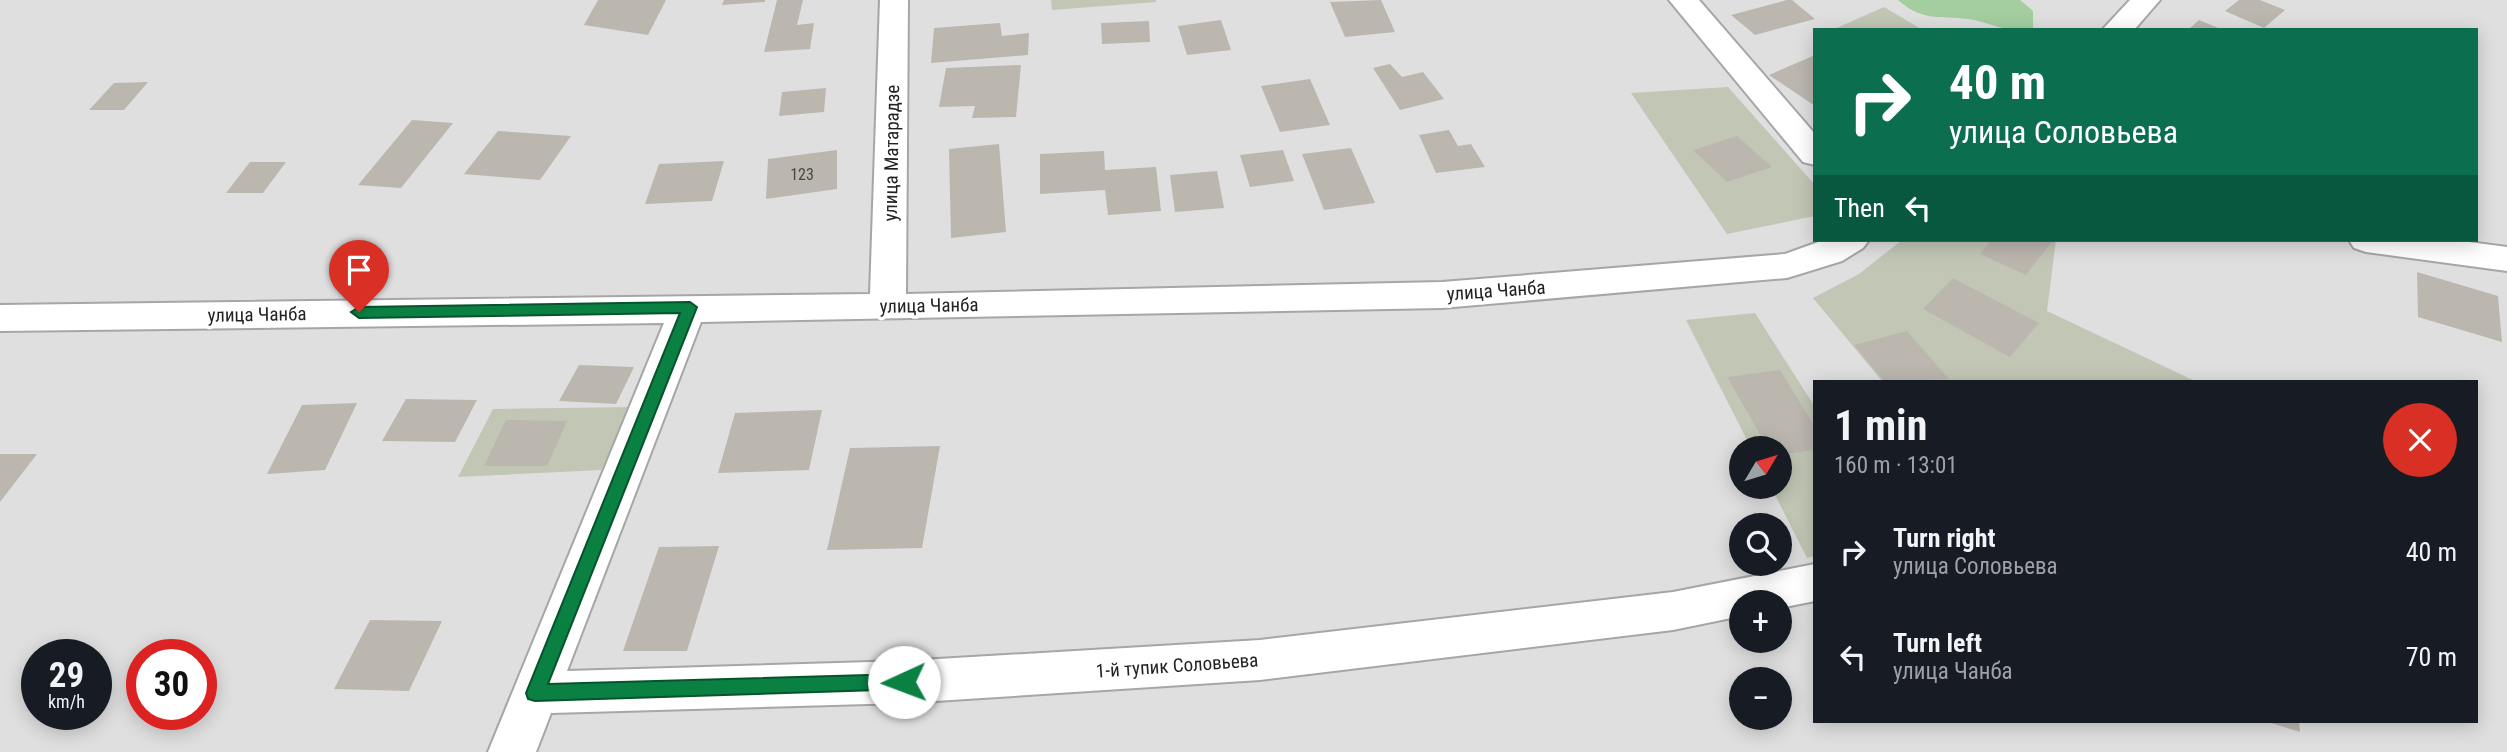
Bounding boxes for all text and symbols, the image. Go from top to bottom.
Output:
text: 40 m [1949,54,2046,111]
icon: right [1834,56,1925,147]
street label: улица Матарадзе [879,84,904,222]
text: улица Соловьева [1949,113,2178,151]
house number: 123 [790,165,814,184]
icon: left [1899,189,1937,227]
text: Then [1834,193,1885,223]
pin [329,240,389,312]
icon: arrive [340,251,378,289]
street label: улица Чанба [1446,276,1546,305]
street label: улица Чанба [879,293,979,318]
street label: улица Чанба [207,302,307,327]
text: 1 min [1834,401,1927,450]
button: close [2383,403,2457,477]
north arrow [1729,436,1792,499]
map controls [1729,436,1792,730]
text: 160 m · 13:01 [1834,452,1958,479]
button: search [1729,513,1792,576]
text: Turn right [1893,523,1995,553]
icon: right [1834,533,1872,571]
text: 40 m [2406,537,2457,567]
text: улица Соловьева [1893,553,2058,580]
button: + [1729,590,1792,653]
text: Turn left [1893,628,1982,658]
icon: left [1834,638,1872,676]
speed limit sign: 30 [126,639,217,730]
text: 70 m [2406,642,2457,672]
position arrow [867,645,941,719]
street label: 1-й тупик Соловьева [1095,648,1259,683]
text: 29 [49,655,84,696]
text: улица Чанба [1893,658,2013,685]
button: − [1729,667,1792,730]
text: km/h [48,691,85,712]

